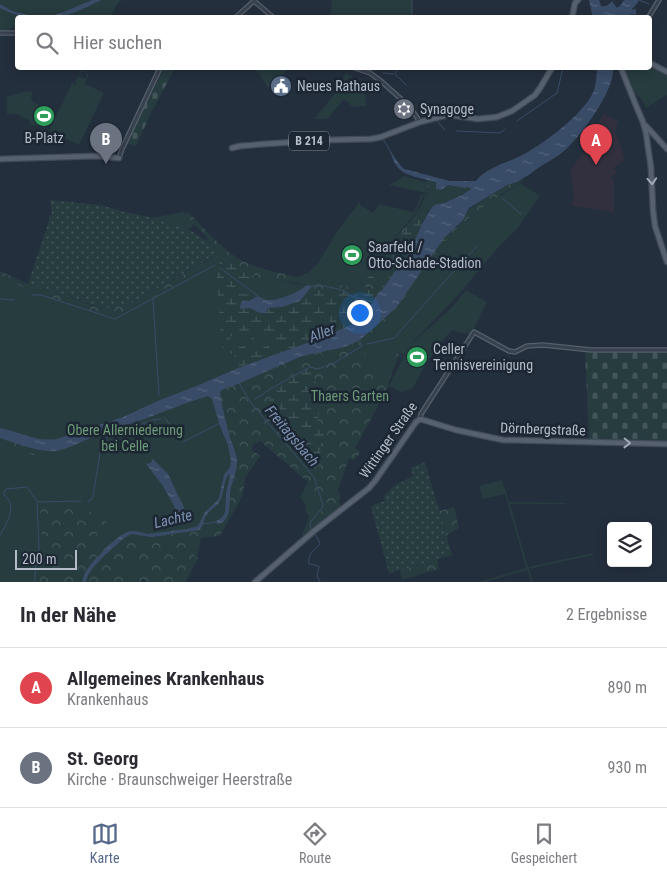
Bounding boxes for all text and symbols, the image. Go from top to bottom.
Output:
search box [15,15,652,70]
icon: search [33,29,61,57]
text: Hier suchen [73,31,162,54]
public building icon: Neues Rathaus [269,74,293,98]
place label: Neues Rathaus [297,78,380,94]
synagogue icon: Synagoge [392,97,416,121]
place label: Synagoge [420,101,474,117]
sports icon: B-Platz [32,104,56,128]
pin: B [90,123,122,164]
pin: A [580,124,612,165]
place label: B-Platz [24,130,64,146]
road number: B 214 [289,132,329,150]
one-way arrow [647,177,658,185]
place label: Saarfeld / Otto-Schade-Stadion [368,239,481,271]
sports icon: Saarfeld / Otto-Schade-Stadion [340,243,364,267]
your location [347,300,373,326]
water label: Aller [306,320,338,346]
place label: Celler Tennisvereinigung [433,341,533,373]
sports icon: Celler Tennisvereinigung [405,345,429,369]
park label: Thaers Garten [311,388,389,404]
street label: Wittinger Straße [356,399,420,481]
water label: Freitagsbach [261,402,323,470]
street label: Dörnbergstraße [500,420,587,439]
park label: Obere Allerniederung bei Celle [67,422,183,454]
one-way arrow [624,438,632,448]
water label: Lachte [152,506,194,532]
map controls [607,522,652,567]
button: layers [607,522,652,567]
scale bar [15,547,78,570]
text: 200 m [22,551,57,567]
text: In der Nähe [20,603,116,627]
text: 2 Ergebnisse [566,605,647,624]
text: Allgemeines Krankenhaus [67,667,264,690]
text: A [31,678,41,697]
text: 890 m [608,678,647,697]
text: Krankenhaus [67,690,148,709]
text: St. Georg [67,747,138,770]
text: B [32,758,40,777]
text: 930 m [608,758,647,777]
text: Kirche · Braunschweiger Heerstraße [67,770,292,789]
tab: Karte [90,820,119,866]
tab: Route [299,820,331,866]
tab: Gespeichert [511,820,577,866]

